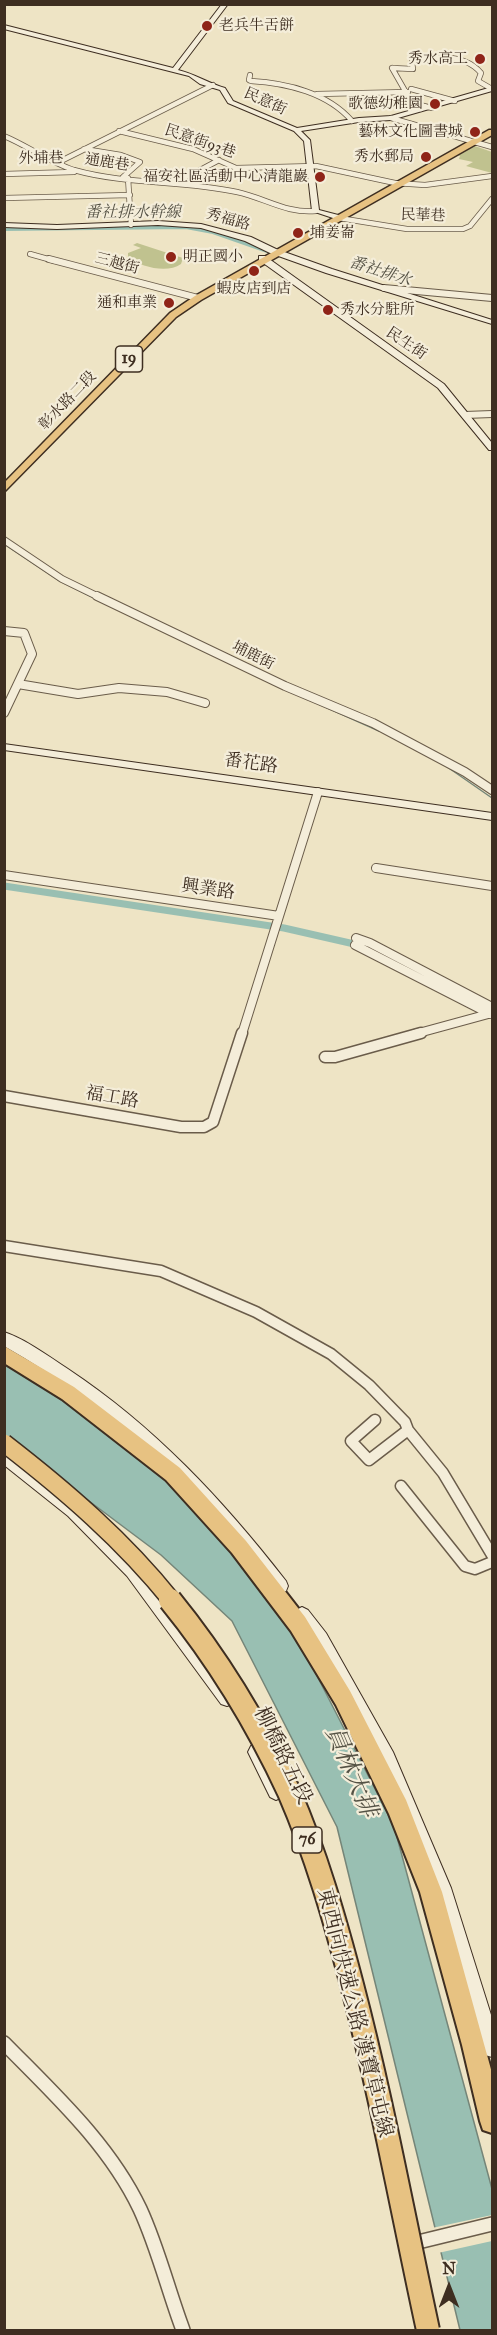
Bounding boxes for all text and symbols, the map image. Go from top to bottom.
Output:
place label: 老兵牛舌餅 [219,17,294,35]
marker: 老兵牛舌餅 [200,19,214,33]
place label: 秀水高工 [408,50,468,68]
marker: 秀水高工 [473,52,487,66]
street label: 民意街 [241,85,289,119]
place label: 歌德幼稚園 [348,95,423,113]
marker: 歌德幼稚園 [428,97,442,111]
street label: 民意街93巷 [162,121,238,163]
place label: 藝林文化圖書城 [358,123,463,141]
marker: 藝林文化圖書城 [468,125,482,139]
place label: 秀水郵局 [354,148,414,166]
street label: 外埔巷 [18,150,64,168]
marker: 秀水郵局 [419,150,433,164]
street label: 通鹿巷 [83,151,131,175]
place label: 福安社區活動中心清龍巖 [143,168,308,186]
marker: 福安社區活動中心清龍巖 [313,170,327,184]
water label: 番社排水幹線 [85,203,181,223]
street label: 秀福路 [204,205,252,235]
street label: 民華巷 [400,206,446,226]
place label: 埔姜崙 [310,224,355,242]
marker: 埔姜崙 [291,226,305,240]
place label: 明正國小 [183,248,243,266]
street label: 三越街 [93,249,141,279]
marker: 明正國小 [164,250,178,264]
water label: 番社排水 [347,253,413,291]
marker: 蝦皮店到店 [247,264,261,278]
place label: 蝦皮店到店 [217,280,291,298]
place label: 通和車業 [97,294,157,312]
marker: 通和車業 [162,296,176,310]
place label: 秀水分駐所 [340,301,415,319]
marker: 秀水分駐所 [321,303,335,317]
street label: 民生街 [382,324,430,364]
road number: 19 [116,346,142,372]
street label: 彰水路二段 [35,368,101,434]
street label: 埔鹿街 [229,638,277,674]
street label: 番花路 [223,750,279,778]
street label: 興業路 [180,876,236,904]
street label: 福工路 [84,1083,140,1113]
street label: 柳橋路五段 [248,1703,316,1809]
water label: 員林大排 [318,1722,382,1822]
road number: 76 [292,1827,322,1853]
street label: 東西向快速公路 漢寶草屯線 [311,1886,397,2140]
north arrow [419,2257,479,2317]
text: N [442,2259,456,2278]

